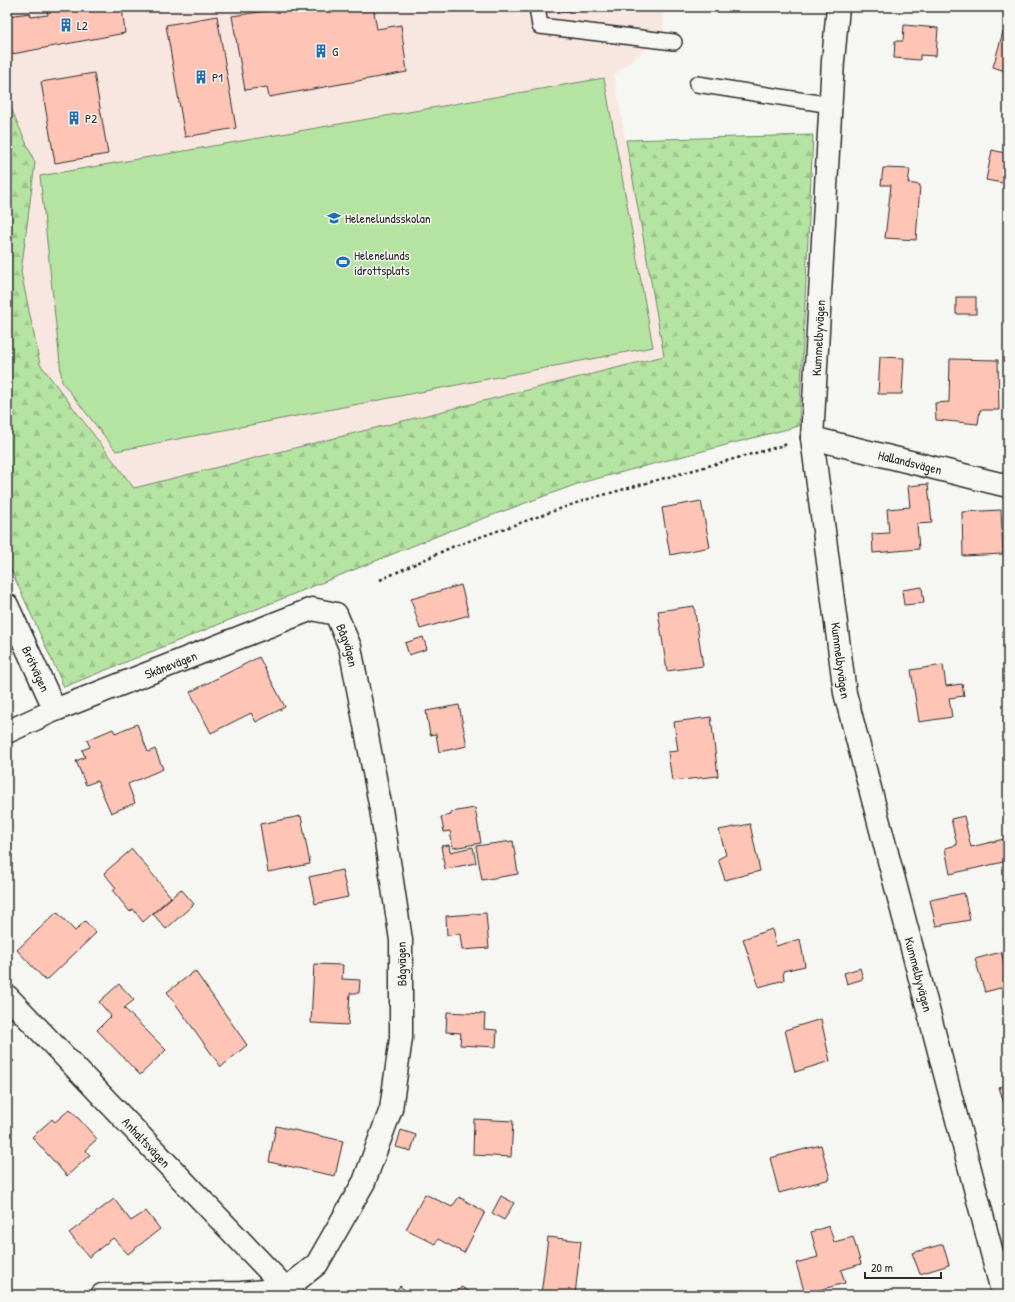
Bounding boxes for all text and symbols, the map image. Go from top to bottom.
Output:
place label: L2 [77,16,88,34]
building icon: L2 [58,17,74,33]
place label: G [332,42,339,60]
building icon: G [313,43,329,59]
place label: P1 [212,68,223,86]
building icon: P1 [193,69,209,85]
place label: P2 [85,109,97,127]
building icon: P2 [66,110,82,126]
place label: Helenelundsskolan [345,209,431,227]
school or university icon: Helenelundsskolan [326,210,342,226]
place label: Helenelunds idrottsplats [354,246,410,279]
sports icon: Helenelunds idrottsplats [335,254,351,270]
street label: Kummelbyvägen [807,299,829,377]
street label: Hallandsvägen [876,446,944,479]
street label: Bågvägen [332,621,363,668]
street label: Kummelbyvägen [827,621,855,700]
street label: Brötvägen [18,643,54,695]
street label: Skånevägen [142,646,199,683]
street label: Kummelbyvägen [900,935,937,1014]
street label: Bågvägen [392,941,410,986]
street label: Anhaltsvägen [118,1113,175,1171]
scale bar [865,1254,941,1280]
text: 20 m [871,1259,893,1276]

